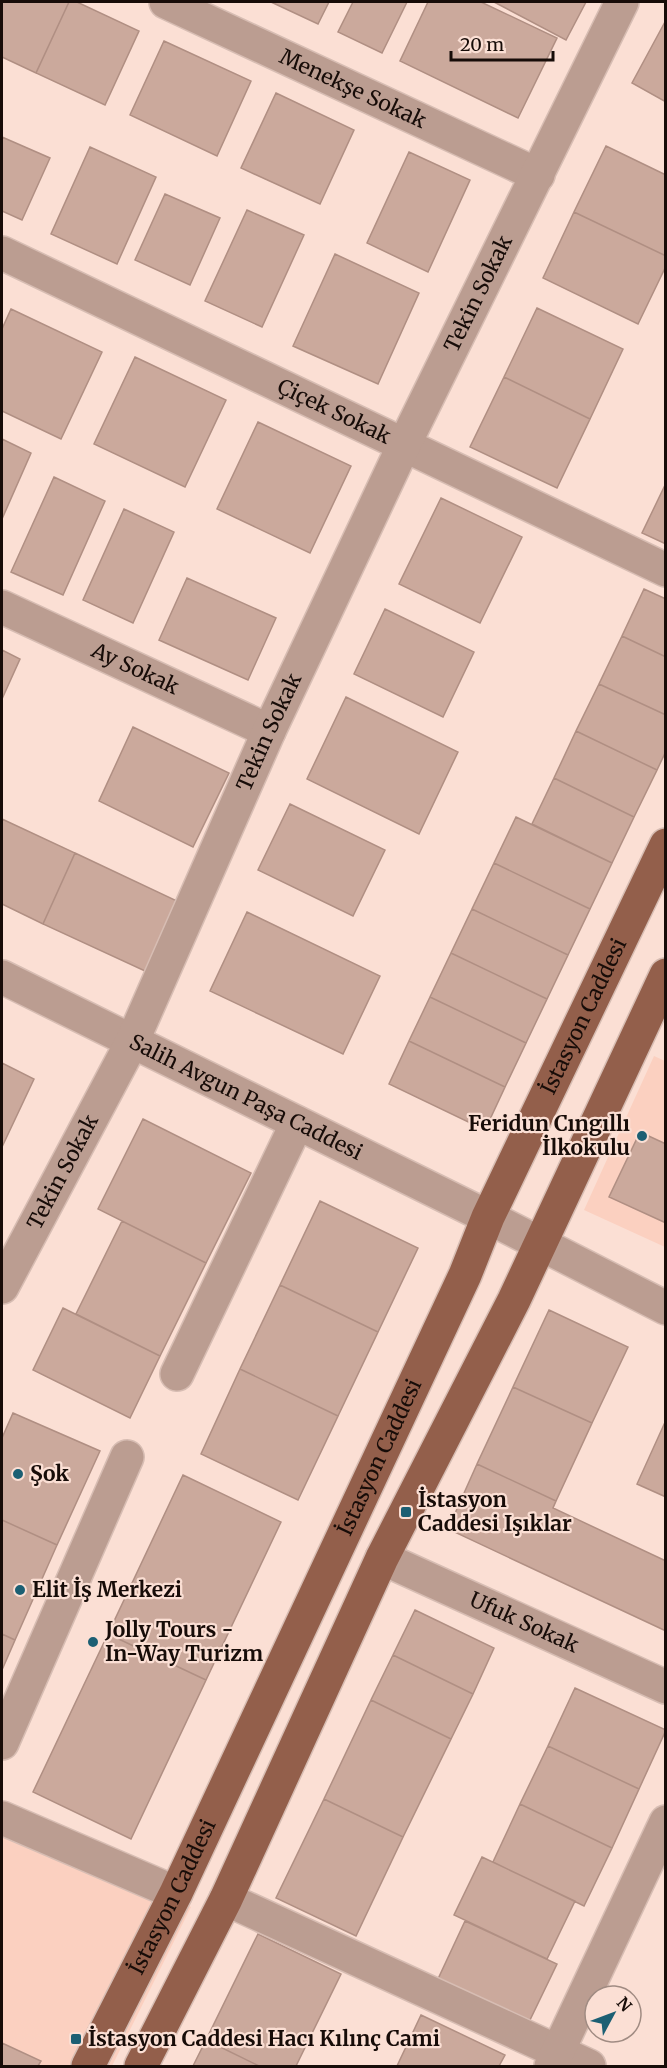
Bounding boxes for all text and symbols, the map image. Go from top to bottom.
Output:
scale bar [451,24,553,62]
text: 20 m [460,33,504,56]
street label: Menekşe Sokak [275,43,431,134]
street label: Tekin Sokak [438,230,518,356]
street label: Çiçek Sokak [273,373,396,450]
street label: Ay Sokak [87,636,184,701]
street label: Tekin Sokak [230,668,308,795]
street label: İstasyon Caddesi [535,934,632,1099]
street label: Salih Avgun Paşa Caddesi [125,1028,367,1166]
street label: Tekin Sokak [21,1109,104,1234]
place label: Feridun Cıngıllı İlkokulu [468,1110,630,1161]
marker: Feridun Cıngıllı İlkokulu [635,1129,649,1143]
street label: İstasyon Caddesi [331,1374,428,1540]
place label: Şok [30,1460,69,1487]
marker: Şok [11,1467,25,1481]
place label: İstasyon Caddesi Işıklar [418,1486,572,1537]
marker: İstasyon Caddesi Işıklar [399,1505,413,1519]
place label: Elit İş Merkezi [32,1576,182,1603]
marker: Elit İş Merkezi [13,1583,27,1597]
street label: Ufuk Sokak [465,1586,584,1659]
place label: Jolly Tours - In-Way Turizm [104,1616,263,1667]
marker: Jolly Tours - In-Way Turizm [86,1635,100,1649]
street label: İstasyon Caddesi [123,1815,222,1979]
north arrow [583,1984,643,2044]
text: N [613,1993,636,2016]
place label: İstasyon Caddesi Hacı Kılınç Cami [88,2025,440,2052]
marker: İstasyon Caddesi Hacı Kılınç Cami [69,2032,83,2046]

